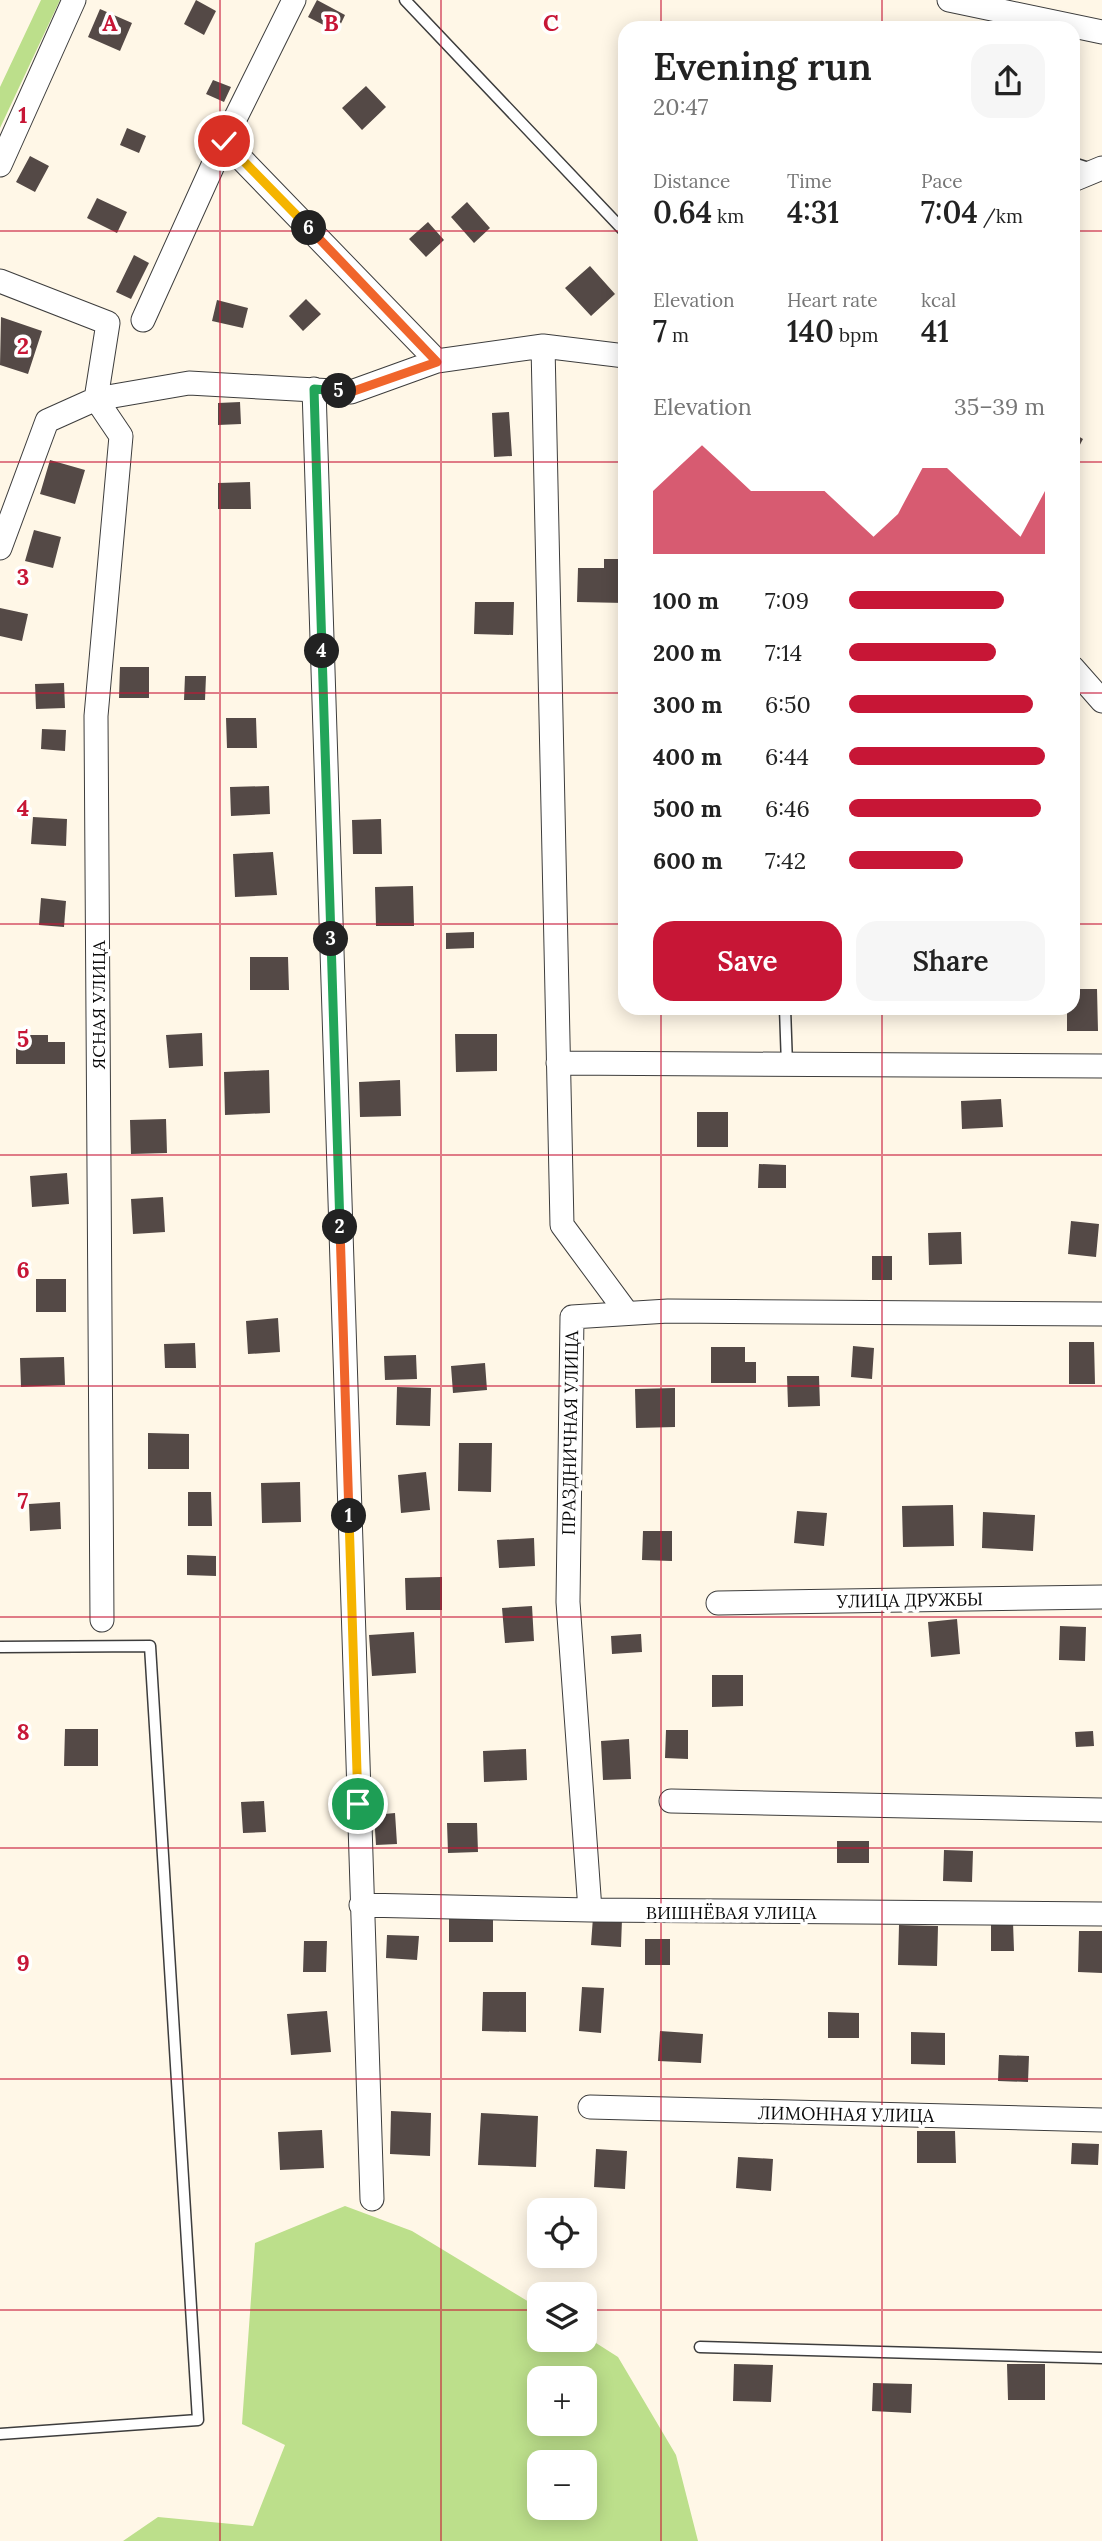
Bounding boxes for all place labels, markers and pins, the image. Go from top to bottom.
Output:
pin [194,111,254,171]
pin: 6 [292,210,326,246]
pin: 5 [322,374,356,408]
pin: 4 [304,634,340,668]
pin: 3 [314,922,348,956]
pin: 2 [322,1210,358,1244]
pin: 1 [332,1498,366,1534]
pin [328,1774,388,1834]

